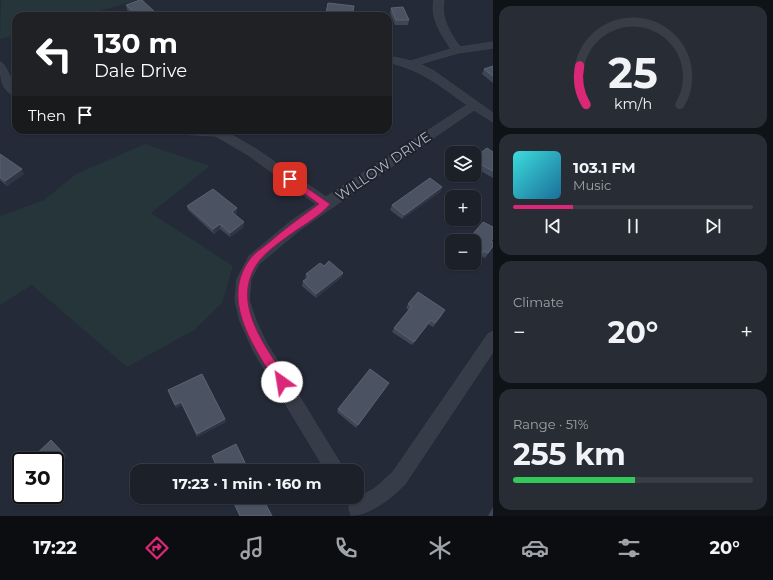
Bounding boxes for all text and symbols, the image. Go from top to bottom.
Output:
text: 130 m [94,26,178,60]
icon: left [28,28,80,80]
text: 25 [608,48,658,98]
text: Dale Drive [94,60,187,82]
text: km/h [614,94,652,112]
icon: arrive [74,104,96,126]
text: Then [28,106,66,125]
street label: WILLOW DRIVE [332,127,434,205]
map controls [445,146,481,270]
button: layers [445,146,481,182]
text: 103.1 FM [573,158,636,177]
pin [273,162,307,196]
icon: arrive [279,168,301,190]
text: Music [573,177,611,193]
button: + [445,190,481,226]
icon: previous [542,215,564,237]
icon: pause [622,215,644,237]
icon: next [702,215,724,237]
button: − [445,234,481,270]
text: Climate [513,294,564,310]
text: 20° [608,314,658,351]
text: − [513,319,526,346]
text: + [740,319,753,346]
position arrow [261,361,303,403]
text: Range · 51% [513,416,588,432]
text: 255 km [513,436,626,473]
speed limit sign: 30 [12,452,64,504]
text: 17:23 · 1 min · 160 m [173,474,321,493]
icon: directions [143,534,171,562]
icon: music [238,534,266,562]
icon: phone [332,534,360,562]
icon: climate [426,534,454,562]
icon: car [521,534,549,562]
icon: filters [615,534,643,562]
text: 17:22 [33,537,77,559]
text: 20° [709,537,740,559]

